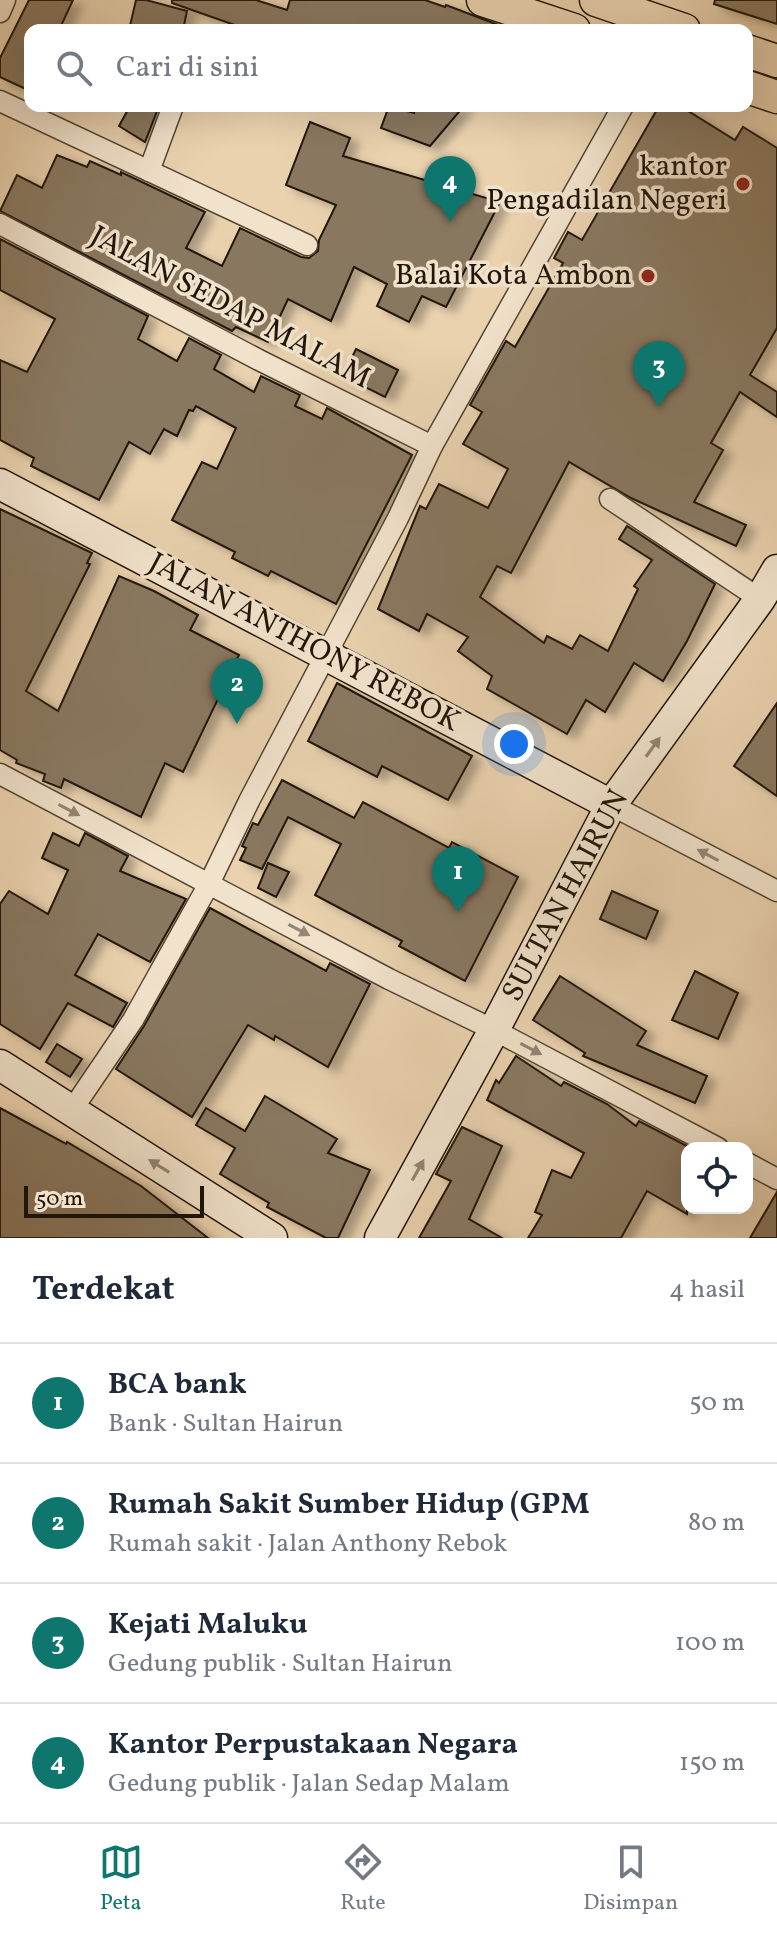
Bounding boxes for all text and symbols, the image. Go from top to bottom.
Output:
search box [24,24,753,112]
icon: search [52,46,96,90]
text: Cari di sini [116,47,259,89]
place label: kantor Pengadilan Negeri [486,146,727,222]
pin: 4 [424,156,476,222]
marker: kantor Pengadilan Negeri [734,175,752,193]
street label: JALAN SEDAP MALAM [82,216,378,400]
place label: Balai Kota Ambon [395,255,632,297]
marker: Balai Kota Ambon [639,267,657,285]
pin: 3 [633,341,685,407]
street label: JALAN ANTHONY REBOK [141,543,467,743]
pin: 2 [211,658,263,724]
your location [494,724,534,764]
one-way arrow [644,737,660,757]
street label: SULTAN HAIRUN [492,783,640,1009]
one-way arrow [58,803,80,817]
pin: 1 [432,846,484,912]
one-way arrow [696,849,719,862]
one-way arrow [288,924,311,937]
one-way arrow [519,1043,542,1056]
map controls [681,1142,753,1214]
button: locate [681,1142,753,1214]
one-way arrow [411,1158,424,1181]
one-way arrow [148,1160,170,1174]
scale bar [24,1182,204,1218]
text: 50 m [36,1184,83,1215]
text: Terdekat [32,1267,175,1314]
text: 4 hasil [669,1272,745,1308]
text: BCA bank [108,1364,247,1406]
text: 1 [53,1385,63,1421]
text: 50 m [689,1385,745,1421]
text: Bank · Sultan Hairun [108,1406,343,1442]
text: Rumah Sakit Sumber Hidup (GPM [108,1484,589,1526]
text: 2 [51,1505,65,1541]
text: 80 m [688,1505,745,1541]
text: Rumah sakit · Jalan Anthony Rebok [108,1526,508,1562]
text: Kejati Maluku [108,1604,308,1646]
text: 3 [51,1625,65,1661]
text: 100 m [675,1625,745,1661]
text: Gedung publik · Sultan Hairun [108,1646,452,1682]
text: Kantor Perpustakaan Negara [108,1724,518,1766]
text: 4 [50,1745,66,1781]
text: 150 m [679,1745,745,1781]
text: Gedung publik · Jalan Sedap Malam [108,1766,510,1802]
tab: Peta [99,1840,143,1919]
tab: Rute [340,1840,386,1919]
tab: Disimpan [583,1840,678,1919]

